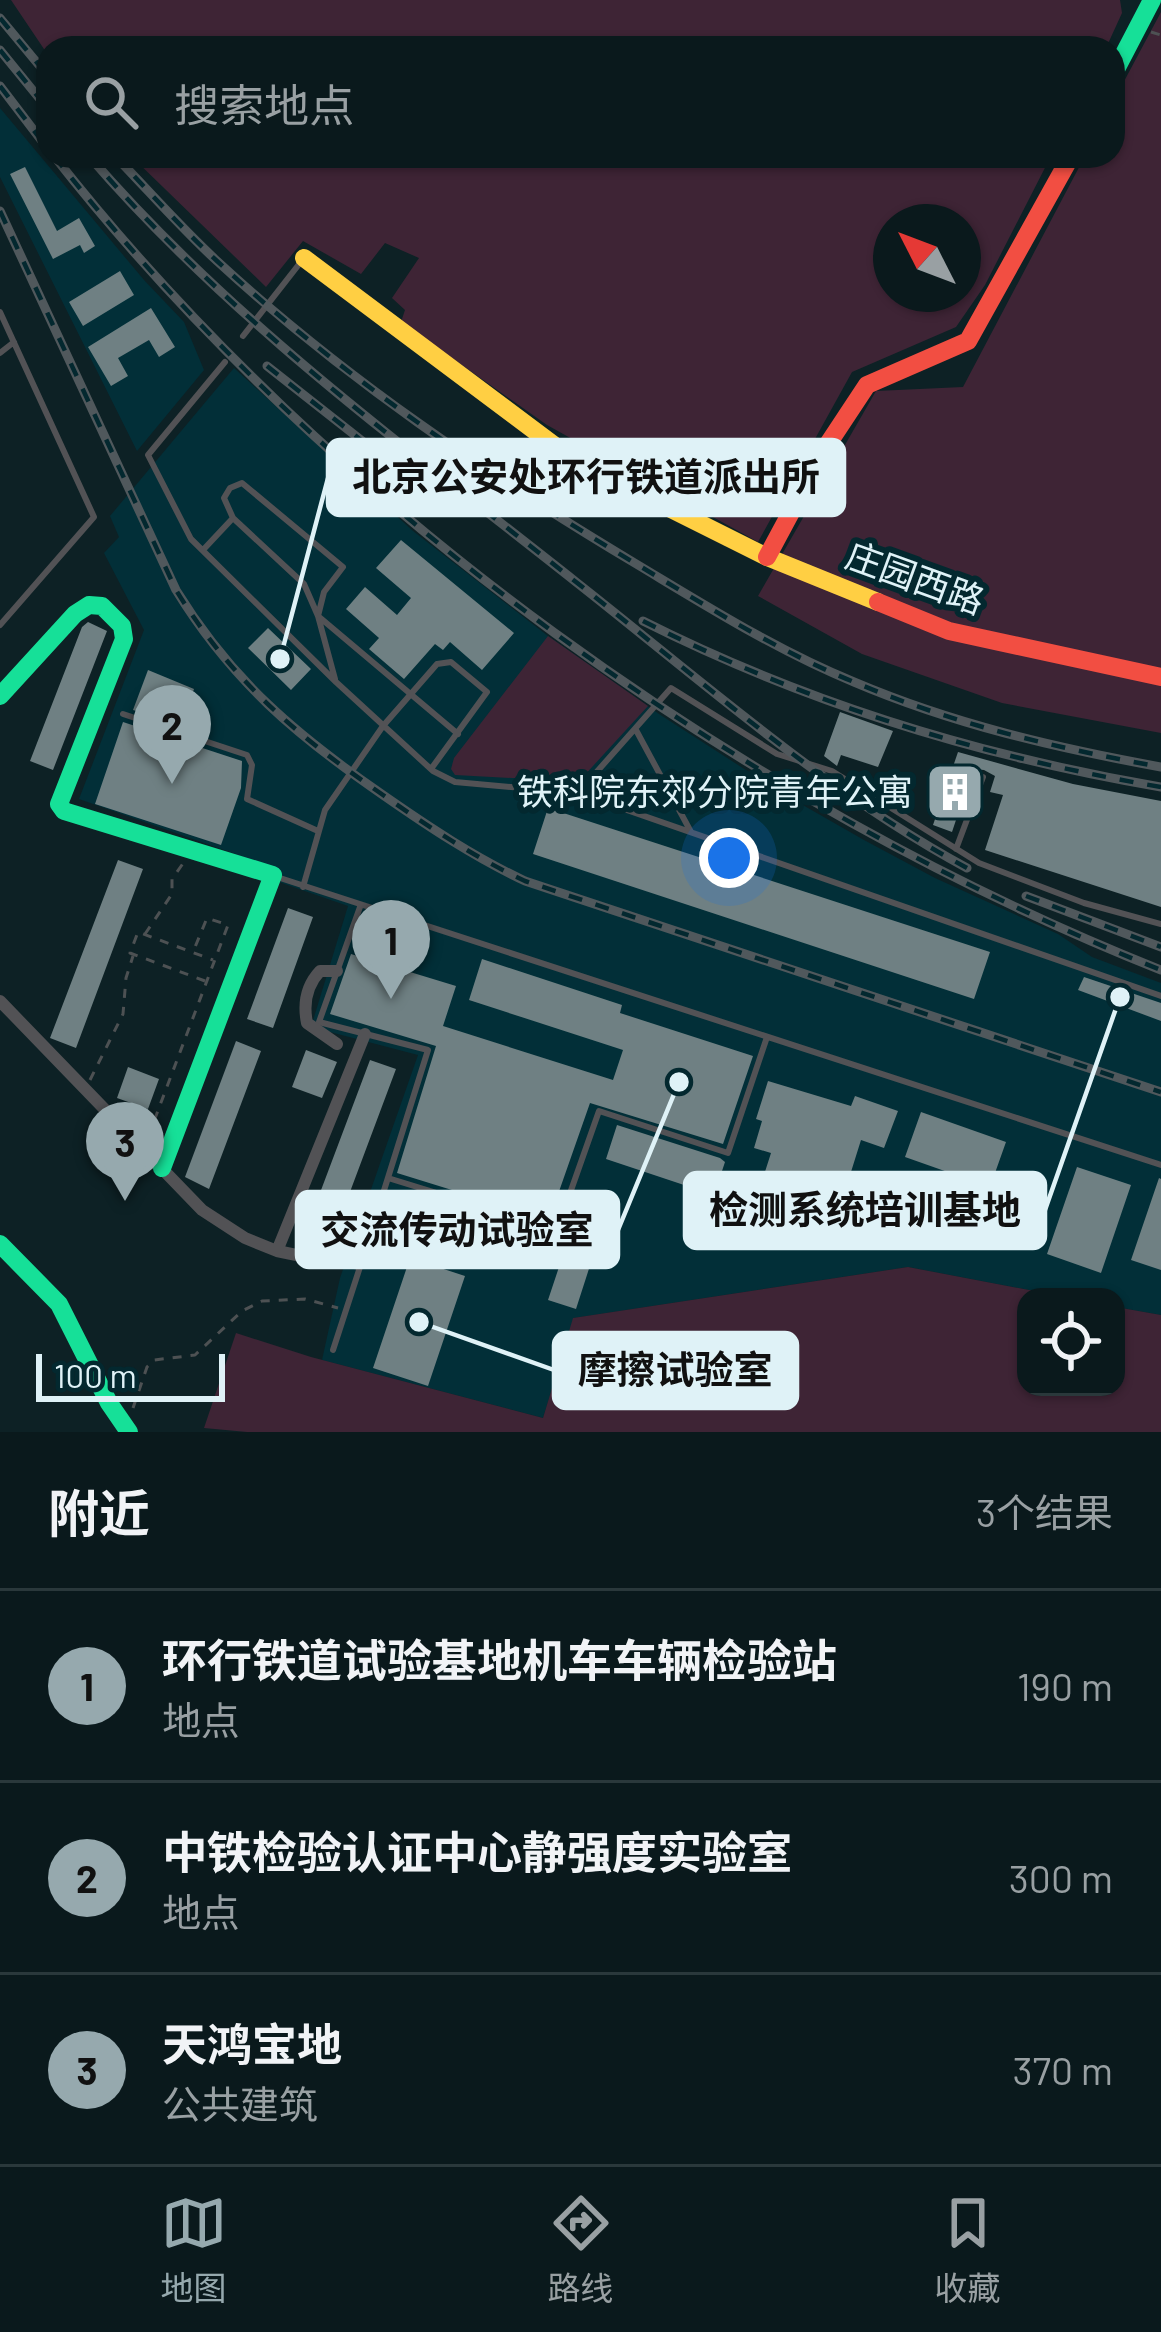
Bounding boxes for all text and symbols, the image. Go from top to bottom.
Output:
search box [36,36,1125,168]
icon: search [78,69,144,135]
text: 搜索地点 [174,77,354,131]
north arrow [873,204,981,312]
callout: 北京公安处环行铁道派出所 [328,440,844,515]
text: 北京公安处环行铁道派出所 [352,452,820,499]
street label: 庄园西路 [840,532,991,621]
pin: 2 [133,685,211,784]
building icon: 铁科院东郊分院青年公寓 [924,761,986,823]
place label: 铁科院东郊分院青年公寓 [517,769,913,812]
your location [699,828,759,888]
pin: 1 [352,900,430,999]
pin: 3 [86,1102,164,1201]
callout: 检测系统培训基地 [685,1173,1045,1248]
text: 检测系统培训基地 [709,1185,1021,1232]
callout: 交流传动试验室 [297,1192,618,1267]
text: 交流传动试验室 [320,1205,594,1252]
map controls [1017,1288,1125,1396]
button: locate [1017,1288,1125,1396]
callout: 摩擦试验室 [554,1333,797,1408]
text: 摩擦试验室 [577,1345,773,1392]
scale bar [36,1348,225,1401]
text: 100 m [54,1355,137,1395]
text: 附近 [48,1481,150,1542]
text: 3个结果 [976,1488,1113,1535]
text: 环行铁道试验基地机车车辆检验站 [162,1632,837,1686]
text: 1 [80,1662,94,1709]
text: 190 m [1017,1662,1113,1709]
text: 地点 [162,1696,240,1743]
text: 中铁检验认证中心静强度实验室 [162,1824,792,1878]
text: 2 [76,1854,98,1901]
text: 300 m [1009,1854,1113,1901]
text: 地点 [162,1888,240,1935]
text: 天鸿宝地 [162,2016,342,2070]
text: 3 [76,2046,98,2093]
text: 370 m [1012,2046,1113,2093]
text: 公共建筑 [162,2080,318,2127]
tab: 地图 [161,2190,227,2310]
tab: 路线 [548,2190,614,2310]
tab: 收藏 [935,2190,1001,2310]

